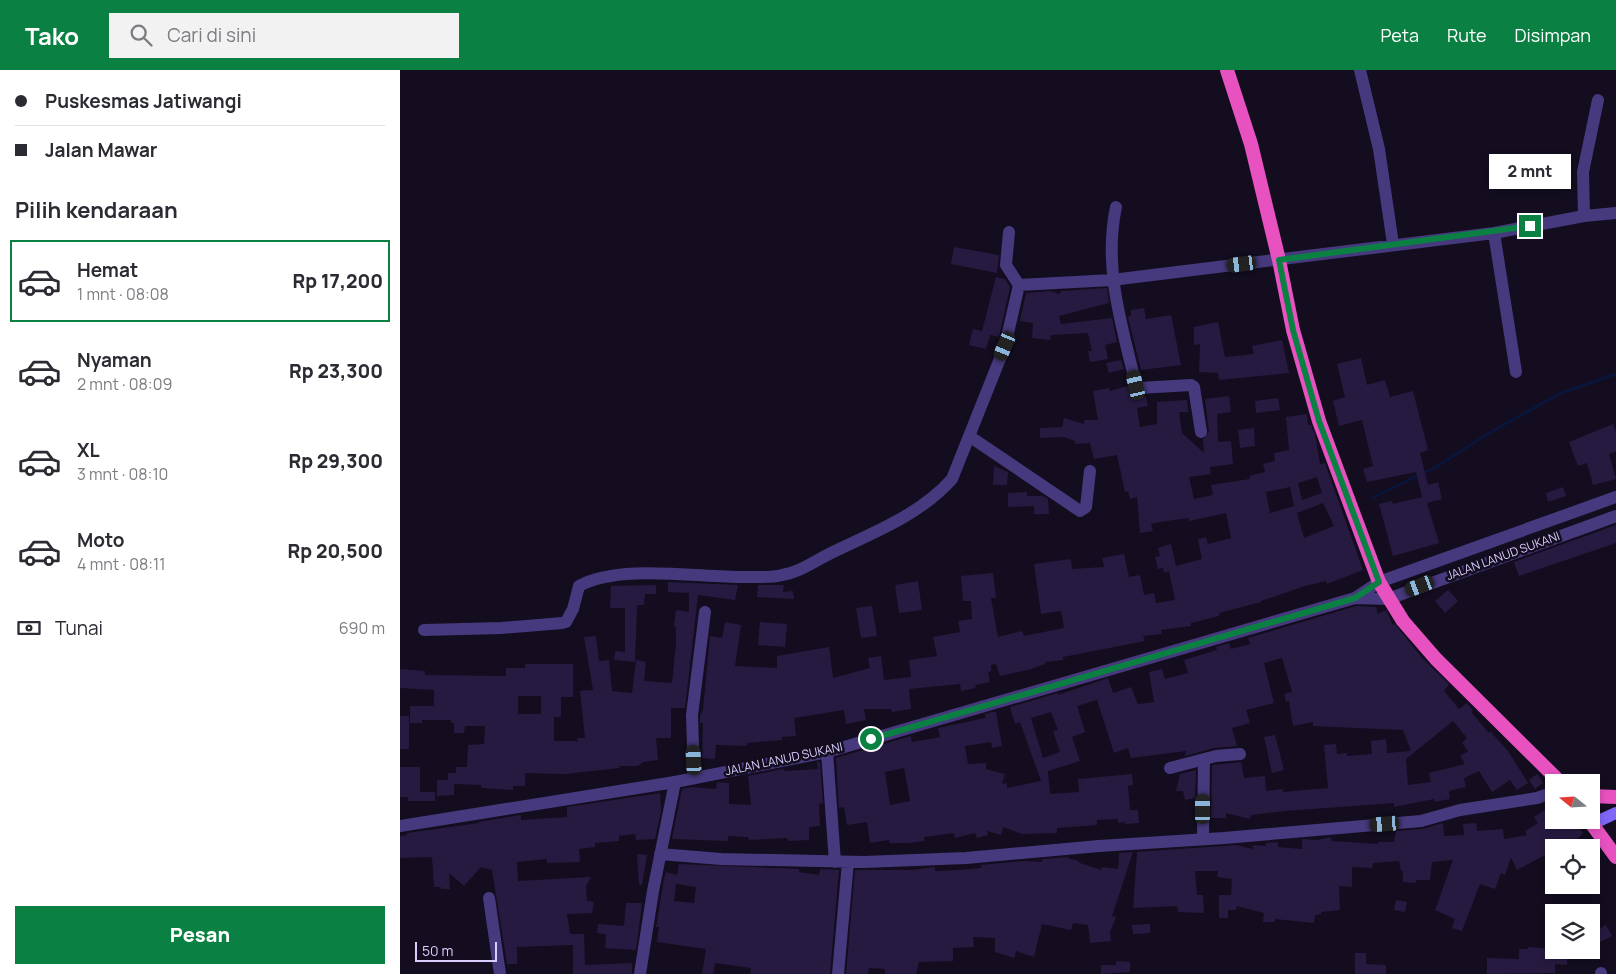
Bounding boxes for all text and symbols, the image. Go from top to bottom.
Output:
search box [109,13,459,58]
text: Tako [25,19,79,52]
icon: search [127,21,155,49]
text: Cari di sini [167,22,256,48]
text: Peta [1380,23,1419,47]
text: Rute [1447,23,1486,47]
text: Disimpan [1514,23,1591,47]
text: Puskesmas Jatiwangi [45,88,242,114]
text: Jalan Mawar [45,137,157,163]
callout: 2 mnt [1489,154,1571,188]
text: 2 mnt [1508,160,1552,182]
text: Pilih kendaraan [15,195,178,225]
route end [1519,215,1541,237]
car [1226,255,1257,273]
text: Hemat [77,257,138,283]
icon: car [17,259,62,304]
text: Rp 17,200 [293,268,383,294]
text: 1 mnt · 08:08 [77,283,169,305]
car [992,329,1017,363]
text: Nyaman [77,347,152,373]
icon: car [17,349,62,394]
text: Rp 23,300 [289,358,383,384]
car [1125,369,1146,401]
text: 2 mnt · 08:09 [77,373,172,395]
text: XL [77,437,100,463]
icon: car [17,439,62,484]
text: Rp 29,300 [288,448,383,474]
text: 3 mnt · 08:10 [77,463,168,485]
text: Moto [77,527,124,553]
street label: JALAN LANUD SUKANI [1444,527,1562,584]
icon: car [17,529,62,574]
text: Rp 20,500 [288,538,383,564]
text: 4 mnt · 08:11 [77,553,165,575]
car [1403,574,1436,598]
icon: cash [15,614,43,642]
text: Tunai [55,615,103,641]
text: 690 m [339,617,385,639]
route start [860,728,882,750]
street label: JALAN LANUD SUKANI [724,738,844,779]
car [685,745,702,775]
north arrow [1545,774,1600,829]
map controls [1545,774,1600,959]
car [1195,794,1210,824]
car [1369,815,1400,833]
button: locate [1545,839,1600,894]
button: layers [1545,904,1600,959]
button: Pesan [15,906,385,964]
scale bar [415,939,498,962]
text: 50 m [422,941,453,960]

